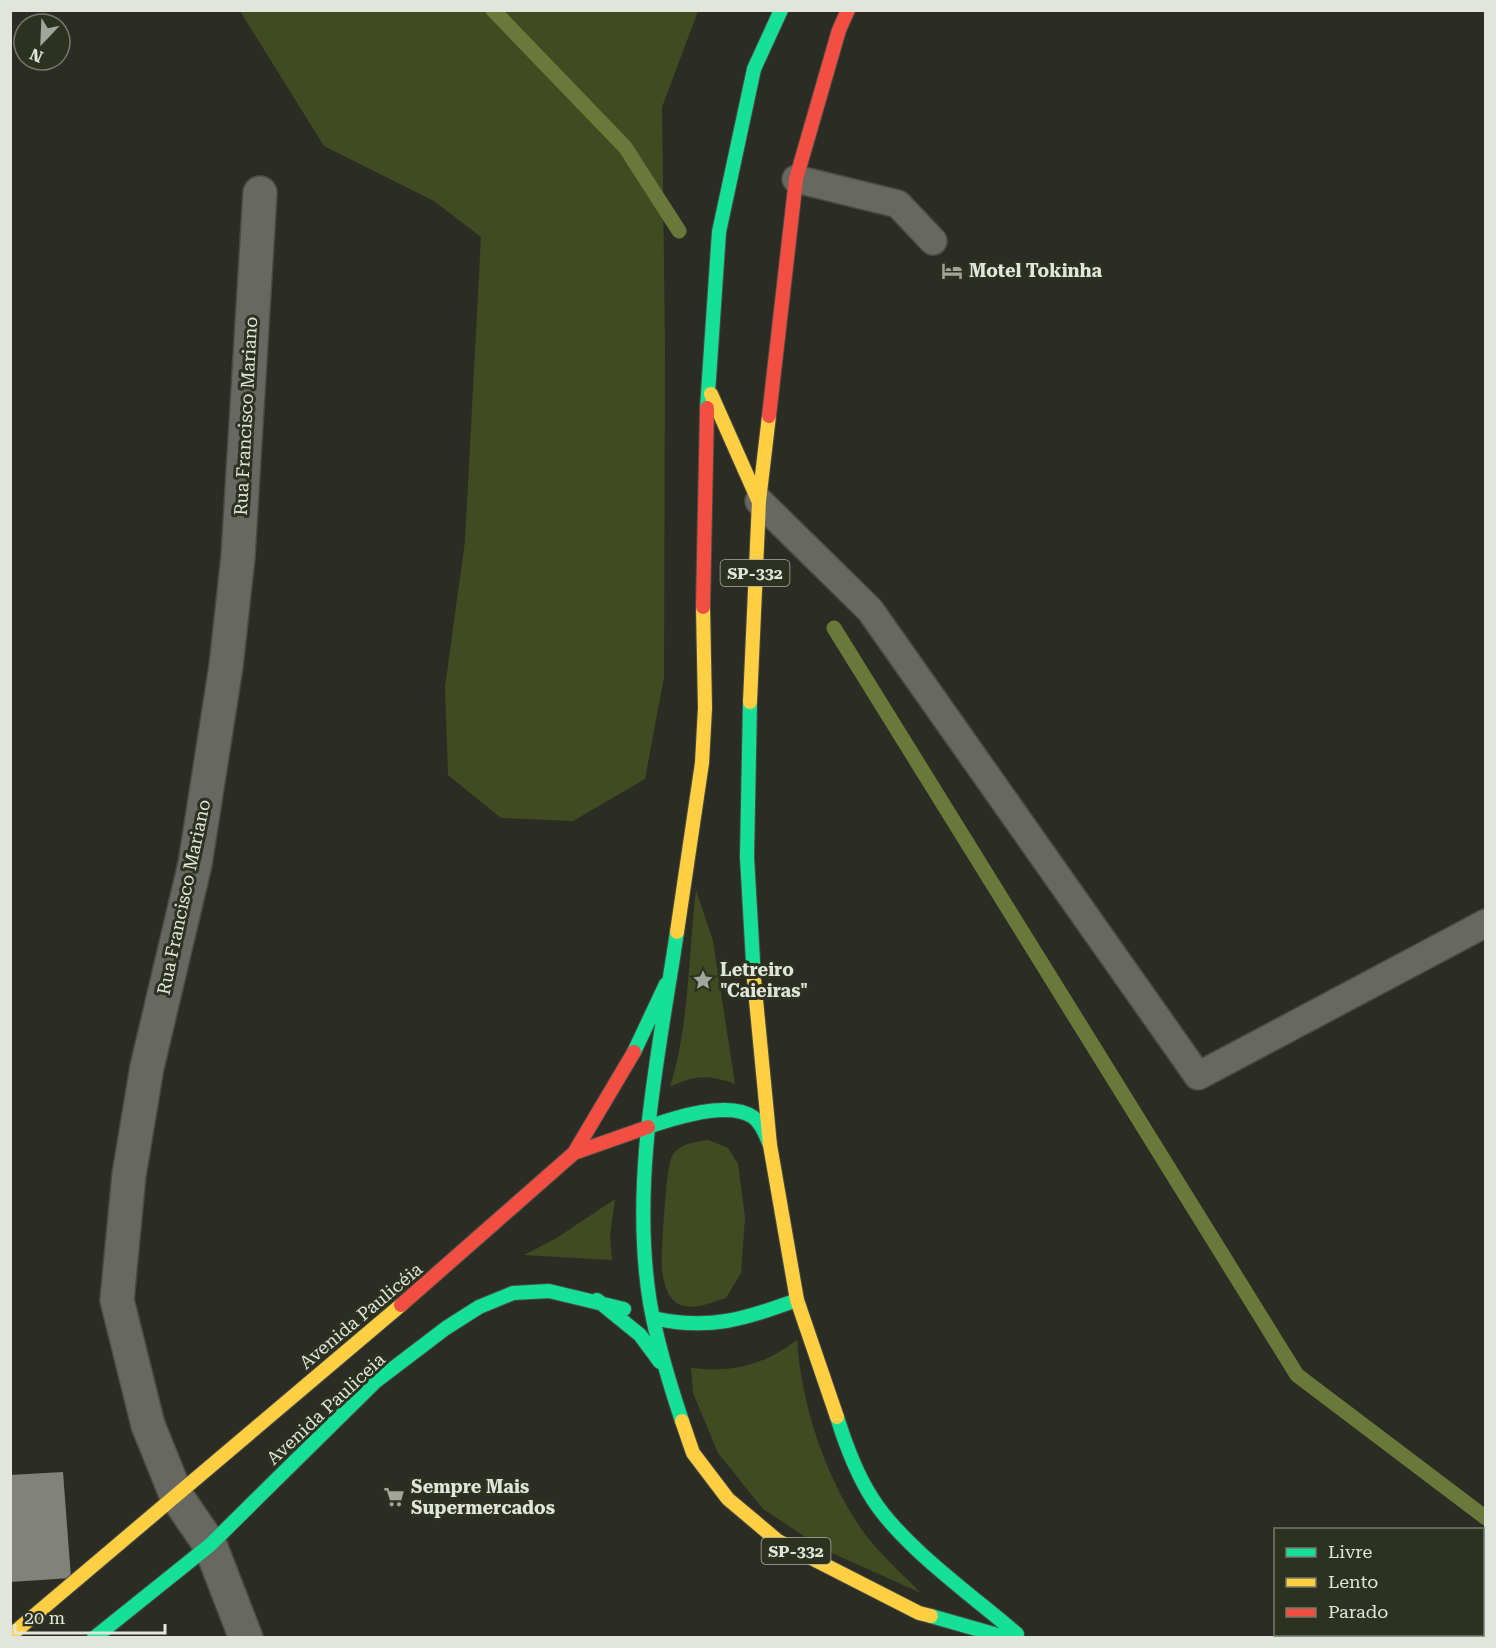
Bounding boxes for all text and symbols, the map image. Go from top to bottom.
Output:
north arrow [12,12,72,72]
text: N [27,44,46,67]
hotel icon: Motel Tokinha [940,259,964,283]
place label: Motel Tokinha [969,260,1103,281]
street label: Rua Francisco Mariano [230,316,261,516]
road number: SP-332 [720,560,789,586]
street label: Rua Francisco Mariano [153,797,214,997]
place label: Letreiro "Caieiras" [720,959,808,1001]
place icon: Letreiro "Caieiras" [691,968,715,992]
street label: Avenida Paulicéia [295,1258,427,1373]
street label: Avenida Pauliceia [262,1348,389,1469]
place label: Sempre Mais Supermercados [411,1476,555,1518]
supermarket icon: Sempre Mais Supermercados [382,1485,406,1509]
legend [1274,1528,1484,1636]
road number: SP-332 [762,1538,830,1564]
text: Livre [1328,1541,1373,1562]
text: Lento [1328,1571,1378,1592]
scale bar [15,1597,165,1635]
text: Parado [1328,1601,1388,1622]
text: 20 m [24,1607,65,1628]

